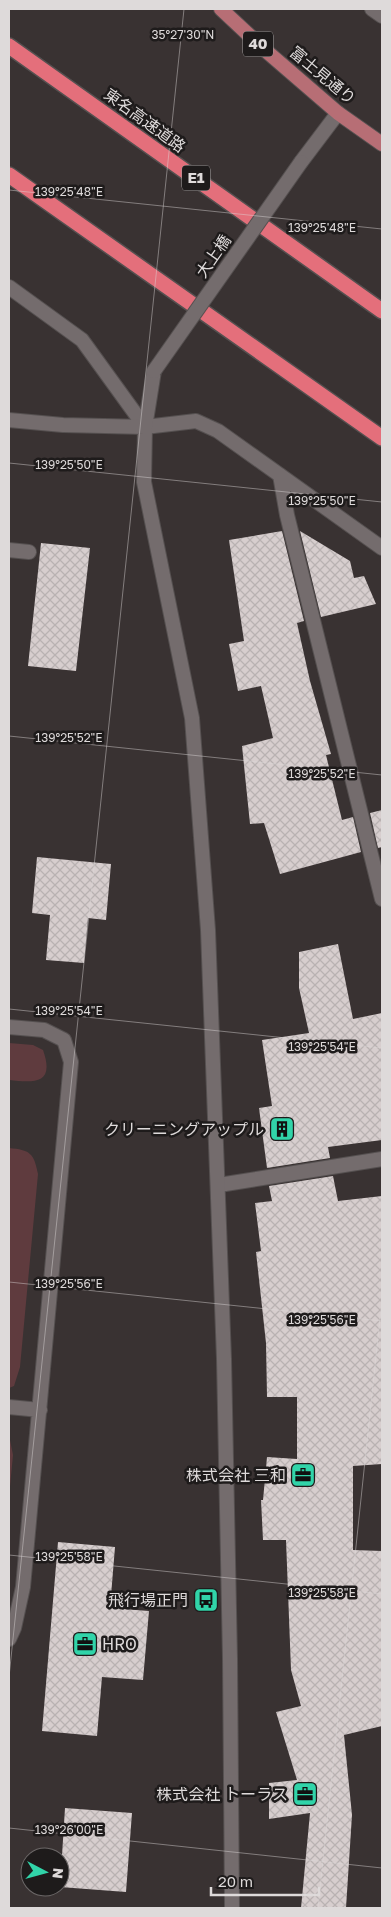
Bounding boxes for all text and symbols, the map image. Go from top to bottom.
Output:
text: 35°27'30"N [152,27,214,42]
road number: 40 [243,32,273,56]
street label: 富士見通り [286,42,360,108]
street label: 東名高速道路 [100,84,190,156]
road number: E1 [182,166,210,190]
text: 139°25'48"E [35,184,103,199]
text: 139°25'48"E [288,220,356,235]
street label: 大上橋 [191,231,235,281]
text: 139°25'50"E [35,457,103,472]
text: 139°25'50"E [288,493,356,508]
text: 139°25'52"E [35,730,103,745]
text: 139°25'52"E [288,766,356,781]
text: 139°25'54"E [35,1003,103,1018]
text: 139°25'54"E [288,1039,356,1054]
building icon: クリーニングアップル [269,1116,295,1142]
place label: クリーニングアップル [104,1119,264,1139]
text: 139°25'56"E [35,1276,103,1291]
text: 139°25'56"E [288,1312,356,1327]
office icon: 株式会社 三和 [290,1462,316,1488]
place label: 株式会社 三和 [186,1465,286,1485]
text: 139°25'58"E [35,1549,103,1564]
text: 139°25'58"E [288,1585,356,1600]
bus stop icon: 飛行場正門 [193,1587,219,1613]
place label: 飛行場正門 [108,1590,188,1610]
office icon: HRO [72,1631,98,1657]
place label: HRO [102,1634,137,1654]
office icon: 株式会社 トーラス [292,1781,318,1807]
place label: 株式会社 トーラス [156,1784,288,1804]
text: 139°26'00"E [35,1822,103,1837]
north arrow [20,1847,70,1897]
scale bar [211,1864,318,1896]
text: N [49,1867,67,1880]
text: 20 m [218,1872,253,1890]

